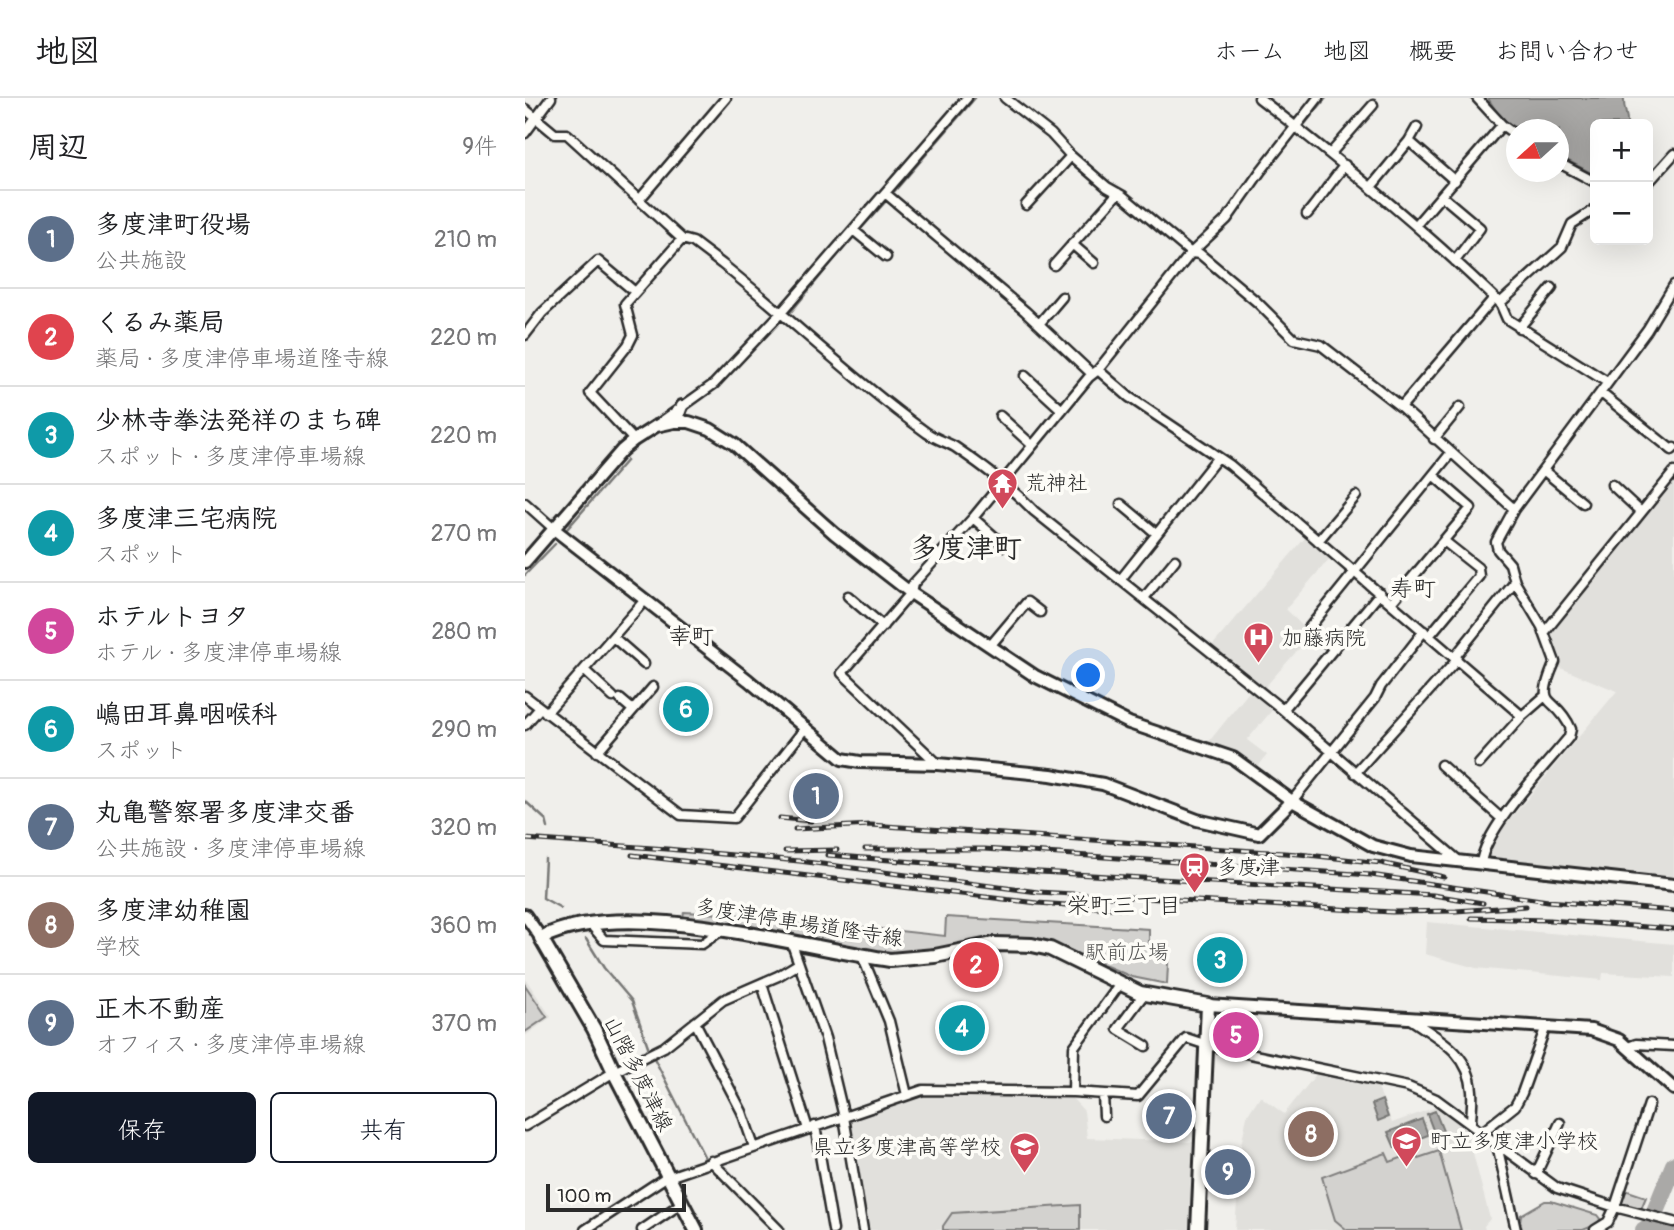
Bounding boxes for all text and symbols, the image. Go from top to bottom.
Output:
text: 地図 [35,31,101,72]
text: ホーム [1214,37,1285,66]
text: 地図 [1323,37,1371,66]
text: 概要 [1409,37,1457,66]
text: お問い合わせ [1495,37,1639,66]
north arrow [1506,119,1569,182]
map controls [1590,119,1653,245]
button: + [1590,119,1653,182]
text: 周辺 [28,129,88,166]
text: 9件 [462,132,497,161]
button: − [1590,182,1653,245]
text: 多度津町役場 [95,209,251,241]
text: 1 [47,225,56,254]
text: 210 m [434,225,497,254]
text: 公共施設 [95,246,187,275]
text: くるみ薬局 [95,307,225,339]
text: 2 [45,323,57,352]
text: 220 m [430,323,497,352]
text: 薬局 · 多度津停車場道隆寺線 [95,344,388,373]
text: 少林寺拳法発祥のまち碑 [95,405,381,437]
text: 3 [45,421,57,450]
text: 220 m [430,421,497,450]
text: スポット · 多度津停車場線 [95,442,365,471]
temple icon: 荒神社 [985,466,1019,510]
place label: 荒神社 [1025,470,1088,497]
text: 多度津三宅病院 [95,503,277,535]
text: 4 [44,519,58,548]
text: 270 m [431,519,497,548]
district label: 多度津町 [910,531,1022,566]
text: スポット [95,540,187,569]
district label: 寿町 [1390,574,1436,603]
text: ホテルトヨタ [95,601,249,633]
text: 5 [45,617,57,646]
text: 280 m [431,617,497,646]
hospital icon: 加藤病院 [1242,621,1276,665]
district label: 幸町 [668,622,714,651]
place label: 加藤病院 [1282,625,1366,652]
text: ホテル · 多度津停車場線 [95,638,342,667]
your location [1071,658,1105,692]
pin: 6 [663,683,709,735]
text: 嶋田耳鼻咽喉科 [95,699,277,731]
text: 6 [44,715,58,744]
text: 290 m [431,715,497,744]
text: スポット [95,736,187,765]
pin: 1 [793,770,839,822]
text: 丸亀警察署多度津交番 [95,797,355,829]
text: 7 [45,813,57,842]
text: 320 m [430,813,497,842]
text: 公共施設 · 多度津停車場線 [95,834,365,863]
station icon: 多度津 [1177,850,1211,894]
place label: 多度津 [1217,854,1280,881]
district label: 栄町三丁目 [1067,891,1182,920]
street label: 多度津停車場道隆寺線 [693,893,905,953]
text: 多度津幼稚園 [95,895,251,927]
text: 8 [45,911,57,940]
text: 360 m [430,911,497,940]
text: 学校 [95,932,141,961]
pin: 3 [1197,934,1243,986]
pin: 2 [953,939,999,991]
park label: 駅前広場 [1085,939,1169,966]
text: 正木不動産 [95,993,225,1025]
pin: 4 [939,1002,985,1054]
text: 9 [45,1009,57,1038]
text: 370 m [431,1009,497,1038]
pin: 5 [1213,1009,1259,1061]
street label: 山階多度津線 [597,1012,679,1136]
text: オフィス · 多度津停車場線 [95,1030,365,1059]
pin: 7 [1146,1090,1192,1142]
button: 保存 [28,1092,256,1163]
button: 共有 [270,1092,497,1163]
pin: 8 [1288,1108,1334,1160]
school or university icon: 町立多度津小学校 [1390,1124,1424,1168]
place label: 町立多度津小学校 [1430,1128,1598,1155]
school or university icon: 県立多度津高等学校 [1007,1130,1041,1174]
place label: 県立多度津高等学校 [812,1134,1001,1161]
pin: 9 [1205,1146,1251,1198]
scale bar [546,1181,686,1213]
text: 100 m [557,1184,611,1208]

